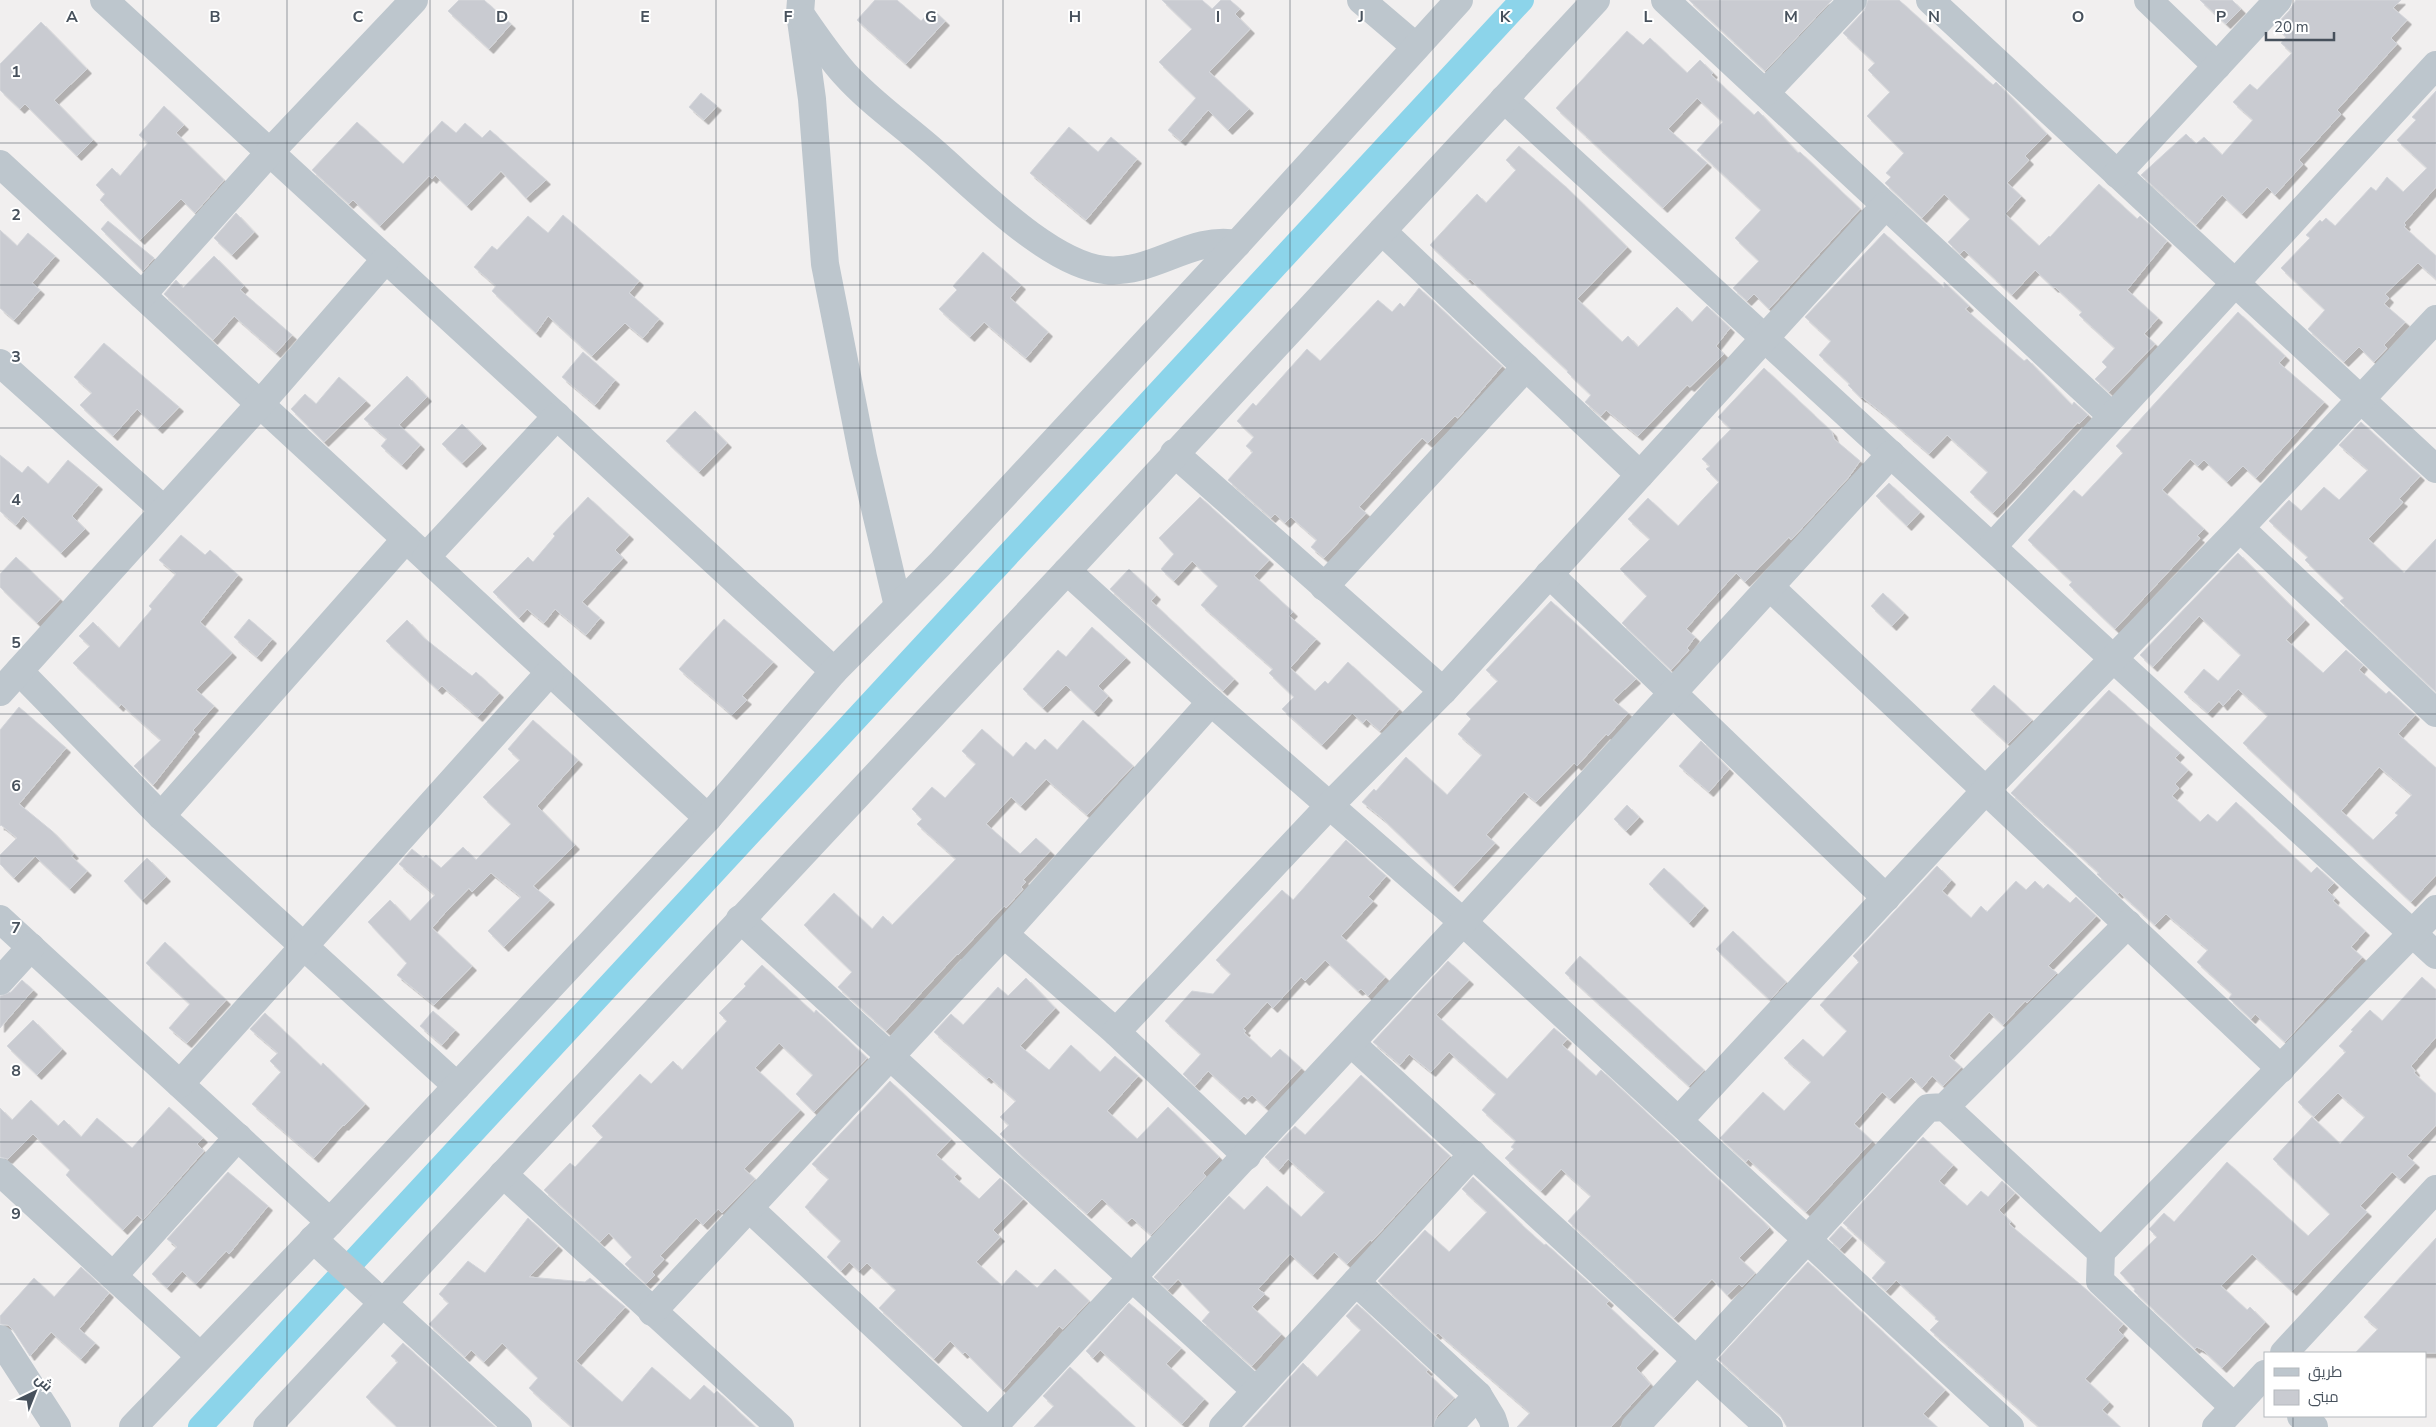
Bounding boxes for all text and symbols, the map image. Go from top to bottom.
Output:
text: A [66,6,78,28]
text: B [209,6,221,28]
text: C [353,6,364,28]
text: D [496,6,508,28]
text: E [640,6,650,28]
text: F [784,6,793,28]
text: G [925,6,937,28]
text: H [1069,6,1081,28]
text: I [1216,6,1220,28]
text: J [1357,6,1364,28]
text: K [1500,6,1512,28]
text: L [1644,6,1653,28]
text: M [1784,6,1798,28]
text: N [1928,6,1940,28]
text: O [2072,6,2084,28]
text: P [2216,6,2226,28]
scale bar [2266,10,2334,42]
text: 20 m [2274,17,2309,37]
text: 1 [11,61,21,83]
text: 2 [11,204,21,226]
text: 3 [11,346,21,368]
text: 4 [11,489,21,511]
text: 5 [11,632,21,654]
text: 6 [11,775,21,797]
text: 7 [11,917,21,939]
text: 8 [11,1060,21,1082]
text: 9 [11,1203,21,1225]
legend [2264,1352,2426,1417]
text: طريق [2308,1362,2342,1382]
north arrow [10,1367,60,1417]
text: ش [30,1370,57,1396]
text: مبنى [2308,1387,2339,1407]

